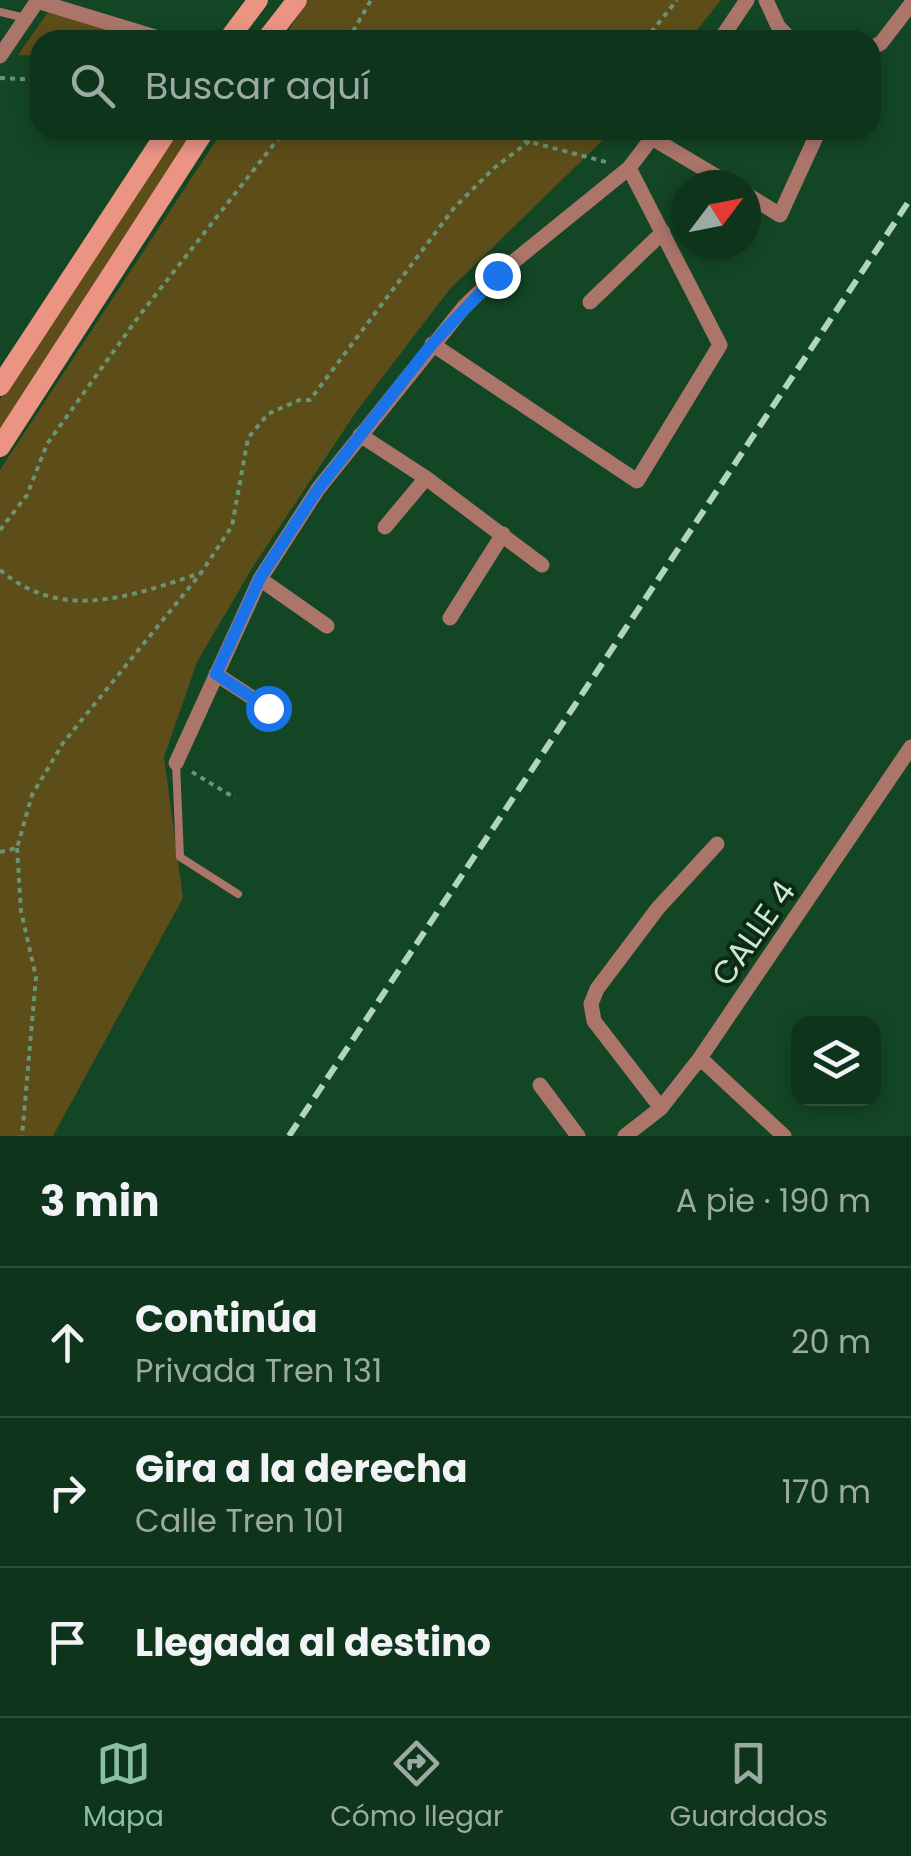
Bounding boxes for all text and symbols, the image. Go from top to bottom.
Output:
search box [30,30,881,140]
icon: search [65,58,120,113]
text: Buscar aquí [145,59,371,112]
north arrow [671,170,761,260]
route end [475,253,521,299]
route start [246,686,292,732]
street label: CALLE 4 [700,871,806,995]
map controls [791,1016,881,1106]
button: layers [791,1016,881,1106]
text: 3 min [40,1172,160,1231]
text: A pie · 190 m [676,1178,871,1223]
text: Continúa [135,1292,317,1345]
icon: ahead [40,1315,95,1370]
text: 20 m [791,1319,871,1364]
text: Privada Tren 131 [135,1348,382,1393]
text: Gira a la derecha [135,1442,468,1495]
icon: right [40,1465,95,1520]
text: 170 m [782,1469,871,1514]
text: Calle Tren 101 [135,1498,344,1543]
icon: arrive [40,1615,95,1670]
text: Llegada al destino [135,1616,491,1669]
tab: Mapa [83,1736,164,1838]
tab: Cómo llegar [330,1736,503,1838]
tab: Guardados [670,1736,828,1838]

